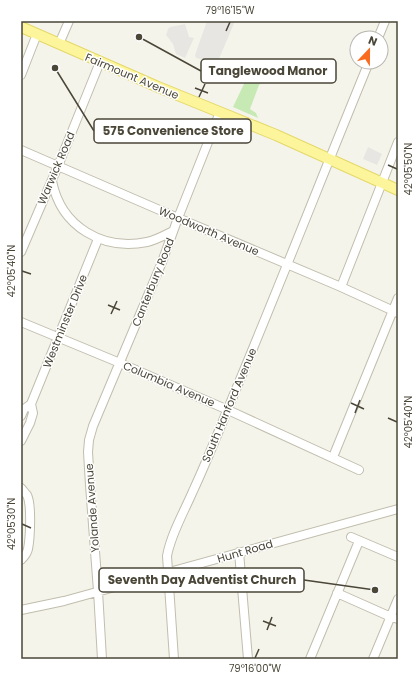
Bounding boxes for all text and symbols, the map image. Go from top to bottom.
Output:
text: 79°16'15"W [205,3,255,18]
north arrow [349,30,389,70]
text: N [366,32,380,50]
street label: Fairmount Avenue [83,49,182,103]
callout: Tanglewood Manor [201,59,336,83]
text: Tanglewood Manor [209,62,327,79]
callout: 575 Convenience Store [94,119,251,143]
text: 575 Convenience Store [102,122,244,139]
street label: Warwick Road [33,129,79,207]
text: 42°05'50"N [401,143,416,195]
street label: Woodworth Avenue [156,203,262,259]
street label: Canterbury Road [128,235,178,329]
text: 42°05'40"N [4,245,19,297]
street label: Westminster Drive [39,272,91,370]
street label: South Hanford Avenue [198,345,260,465]
street label: Columbia Avenue [121,357,218,411]
text: 42°05'40"N [401,396,416,448]
street label: Yolande Avenue [81,463,103,553]
text: 42°05'30"N [4,498,19,550]
street label: Hunt Road [215,535,275,567]
callout: Seventh Day Adventist Church [99,568,304,592]
text: Seventh Day Adventist Church [108,571,296,588]
text: 79°16'00"W [229,661,281,676]

